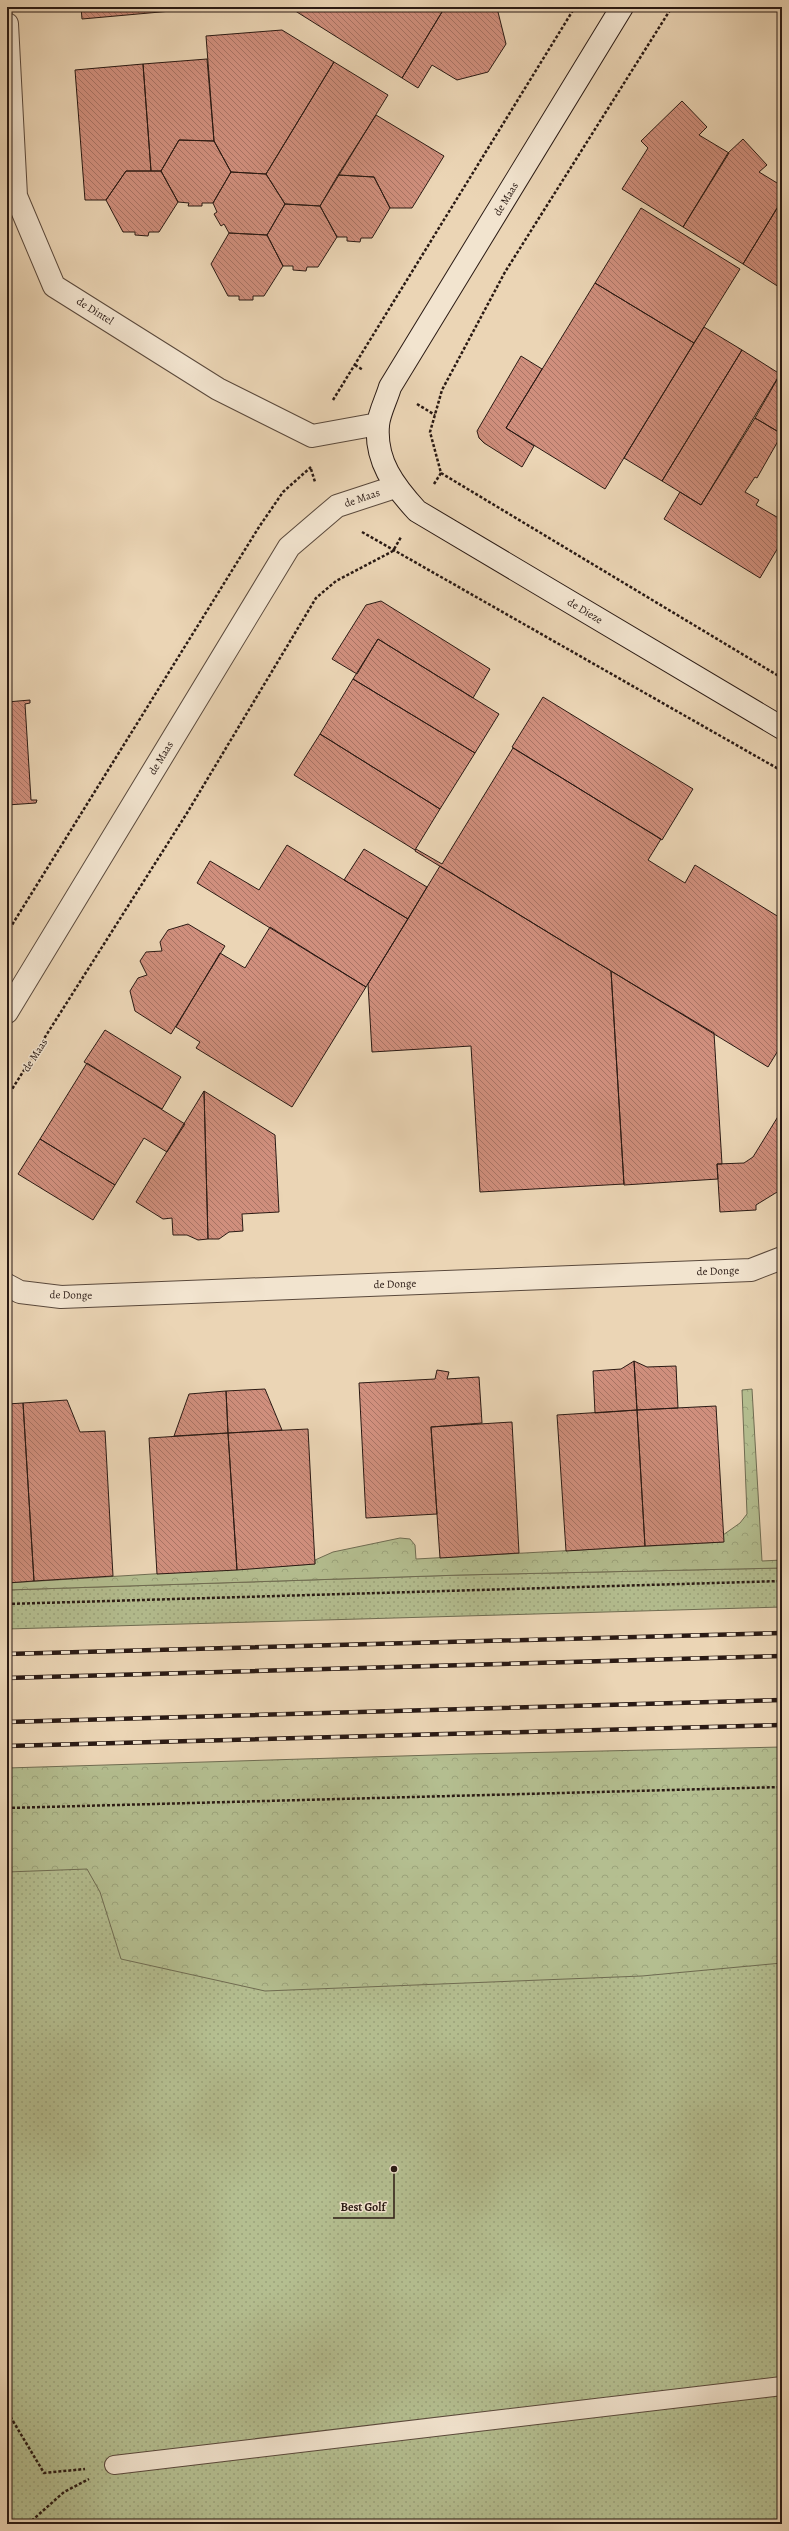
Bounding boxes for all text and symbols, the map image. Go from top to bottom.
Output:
street label: de Maas [490,179,522,219]
street label: de Dintel [74,294,117,328]
street label: de Maas [342,485,382,511]
street label: de Dieze [565,595,606,627]
street label: de Maas [145,738,177,778]
street label: de Maas [19,1035,51,1075]
street label: de Donge [696,1263,740,1279]
street label: de Donge [373,1276,417,1292]
street label: de Donge [50,1287,93,1303]
callout: Best Golf [333,2194,394,2218]
text: Best Golf [340,2199,387,2215]

